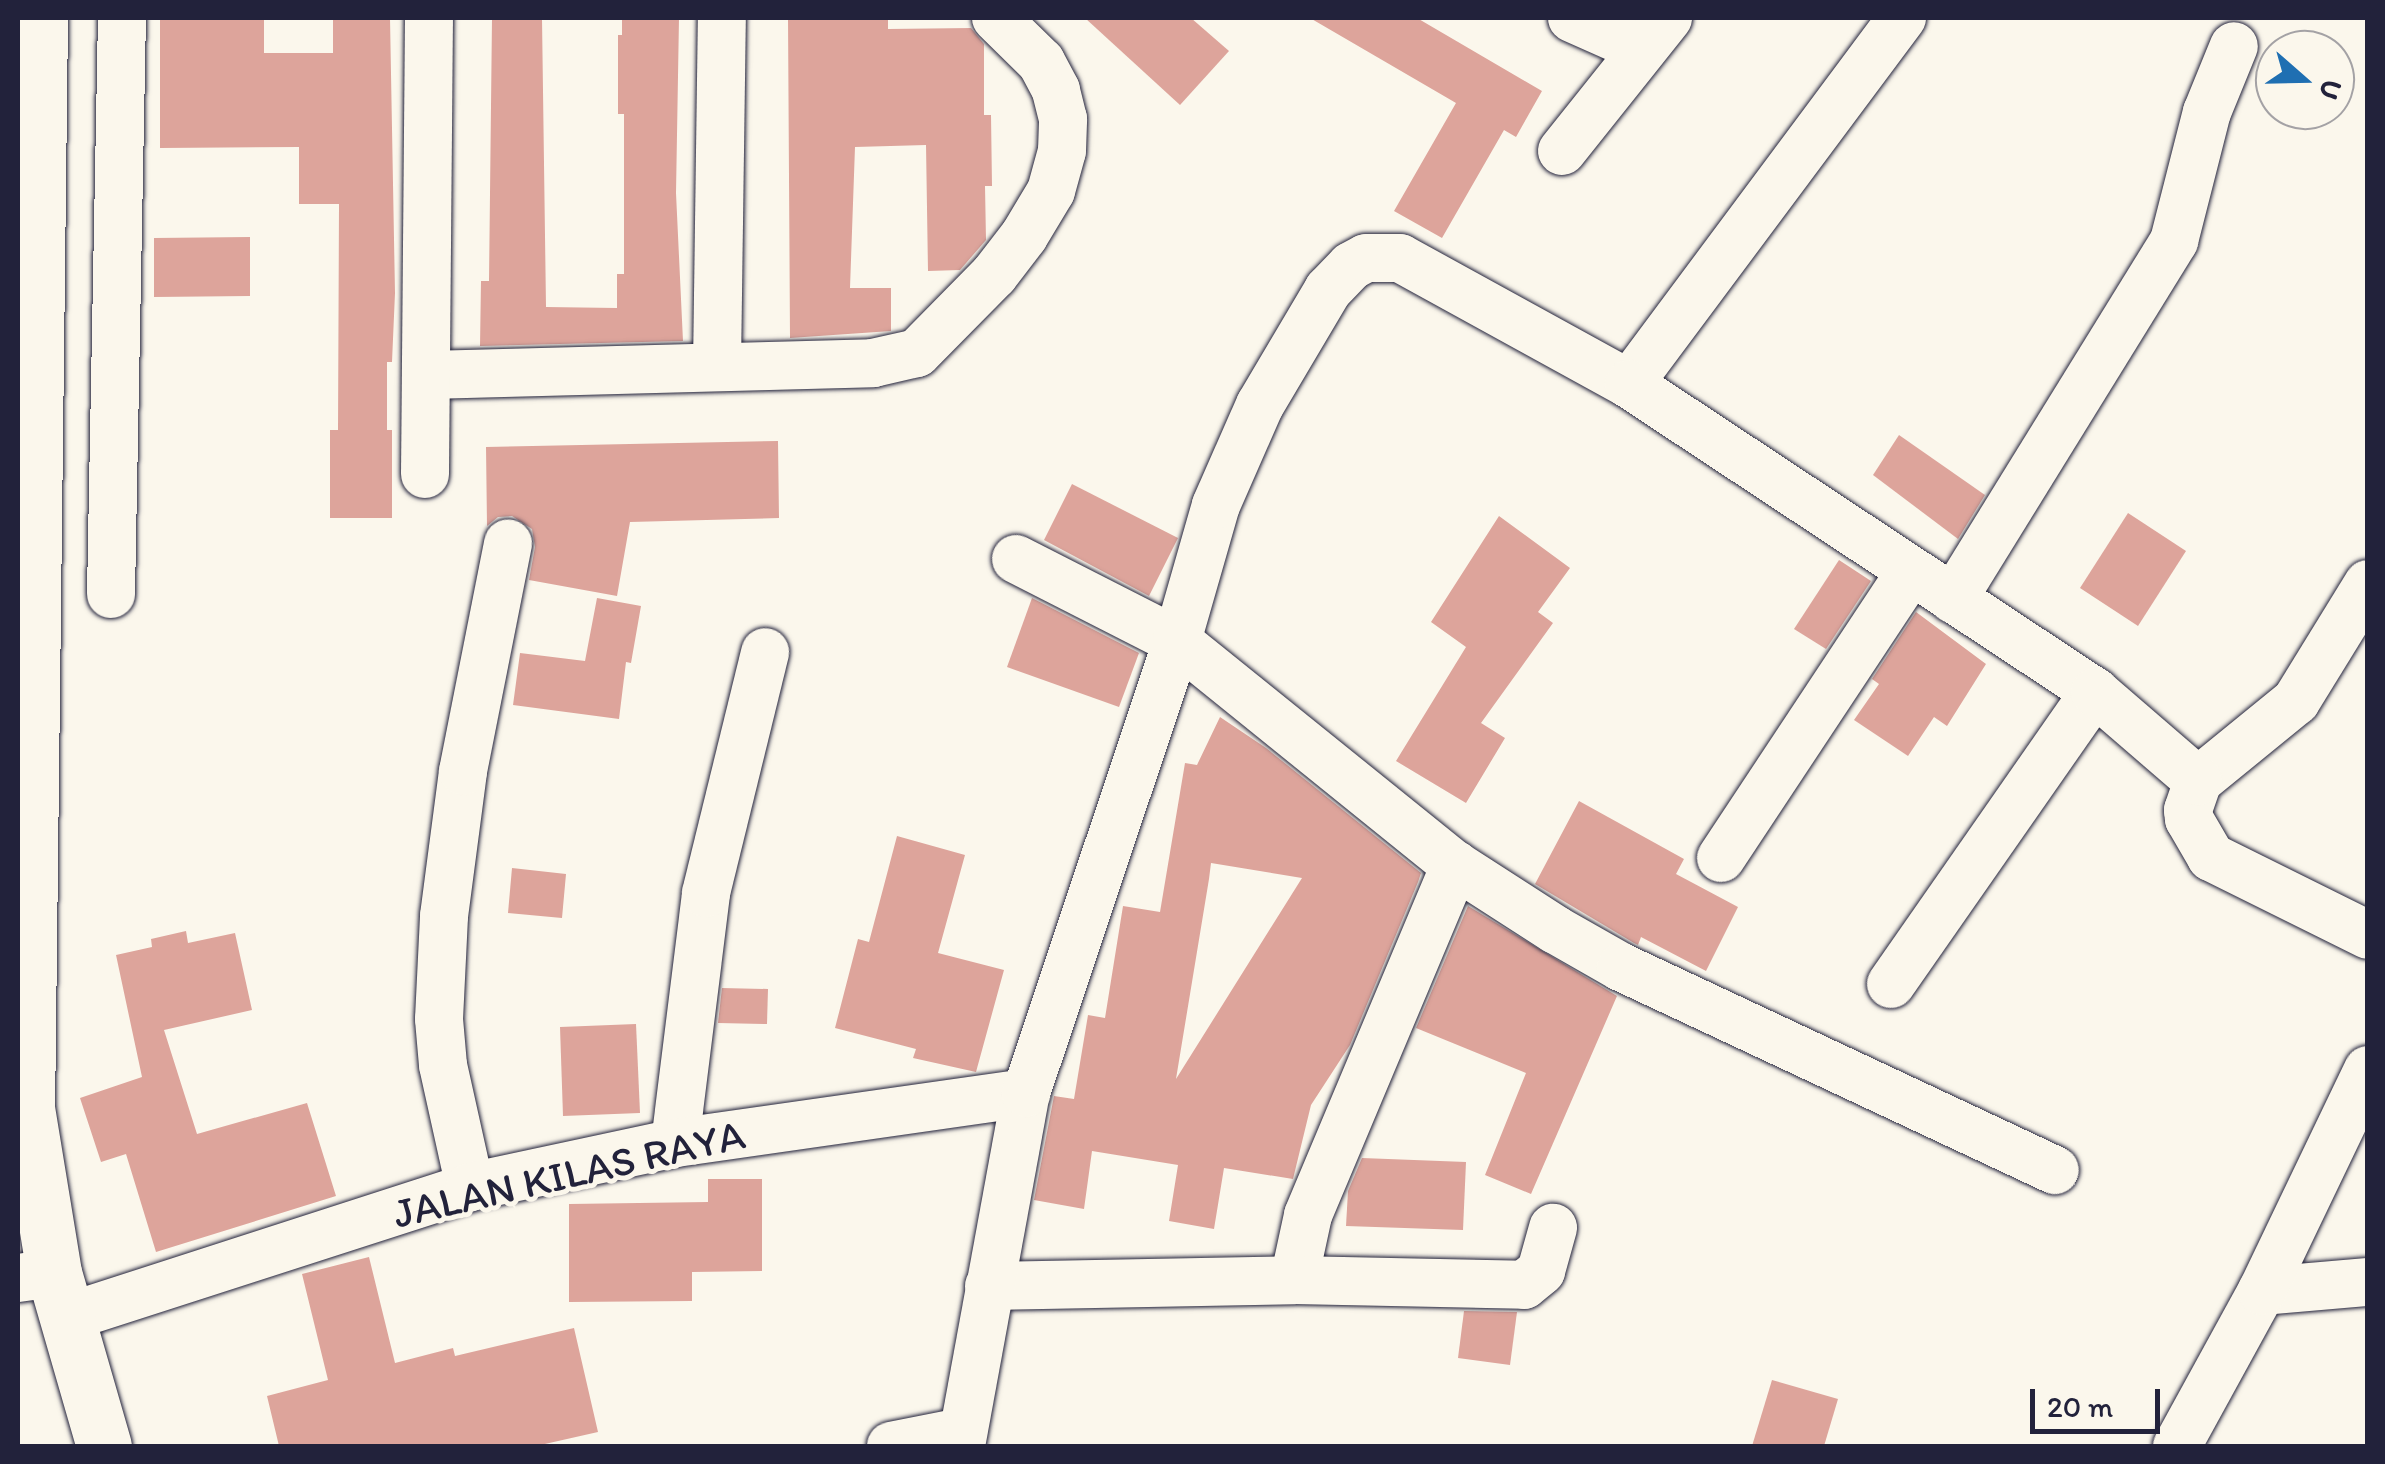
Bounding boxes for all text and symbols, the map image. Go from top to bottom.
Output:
north arrow [2255,30,2355,130]
text: U [2312,75,2350,104]
street label: JALAN KILAS RAYA [388,1109,750,1239]
scale bar [2035,1369,2165,1431]
text: 20 m [2047,1388,2113,1425]

